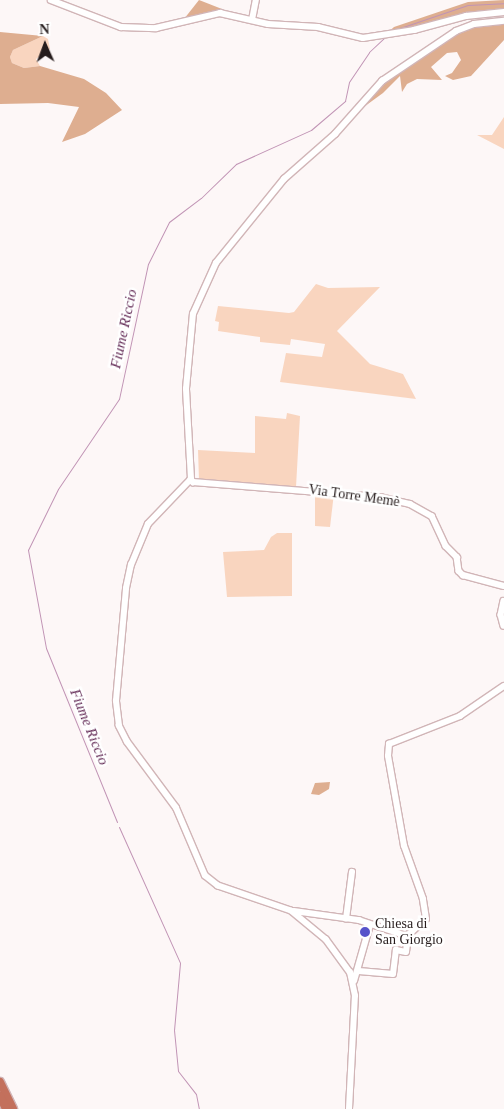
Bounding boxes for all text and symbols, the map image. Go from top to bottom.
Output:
north arrow [20,20,70,70]
text: N [39,22,50,37]
water label: Fiume Riccio [107,288,141,370]
street label: Via Torre Memè [307,481,401,511]
water label: Fiume Riccio [66,686,112,768]
place label: Chiesa di San Giorgio [375,916,443,949]
marker: Chiesa di San Giorgio [359,926,371,938]

